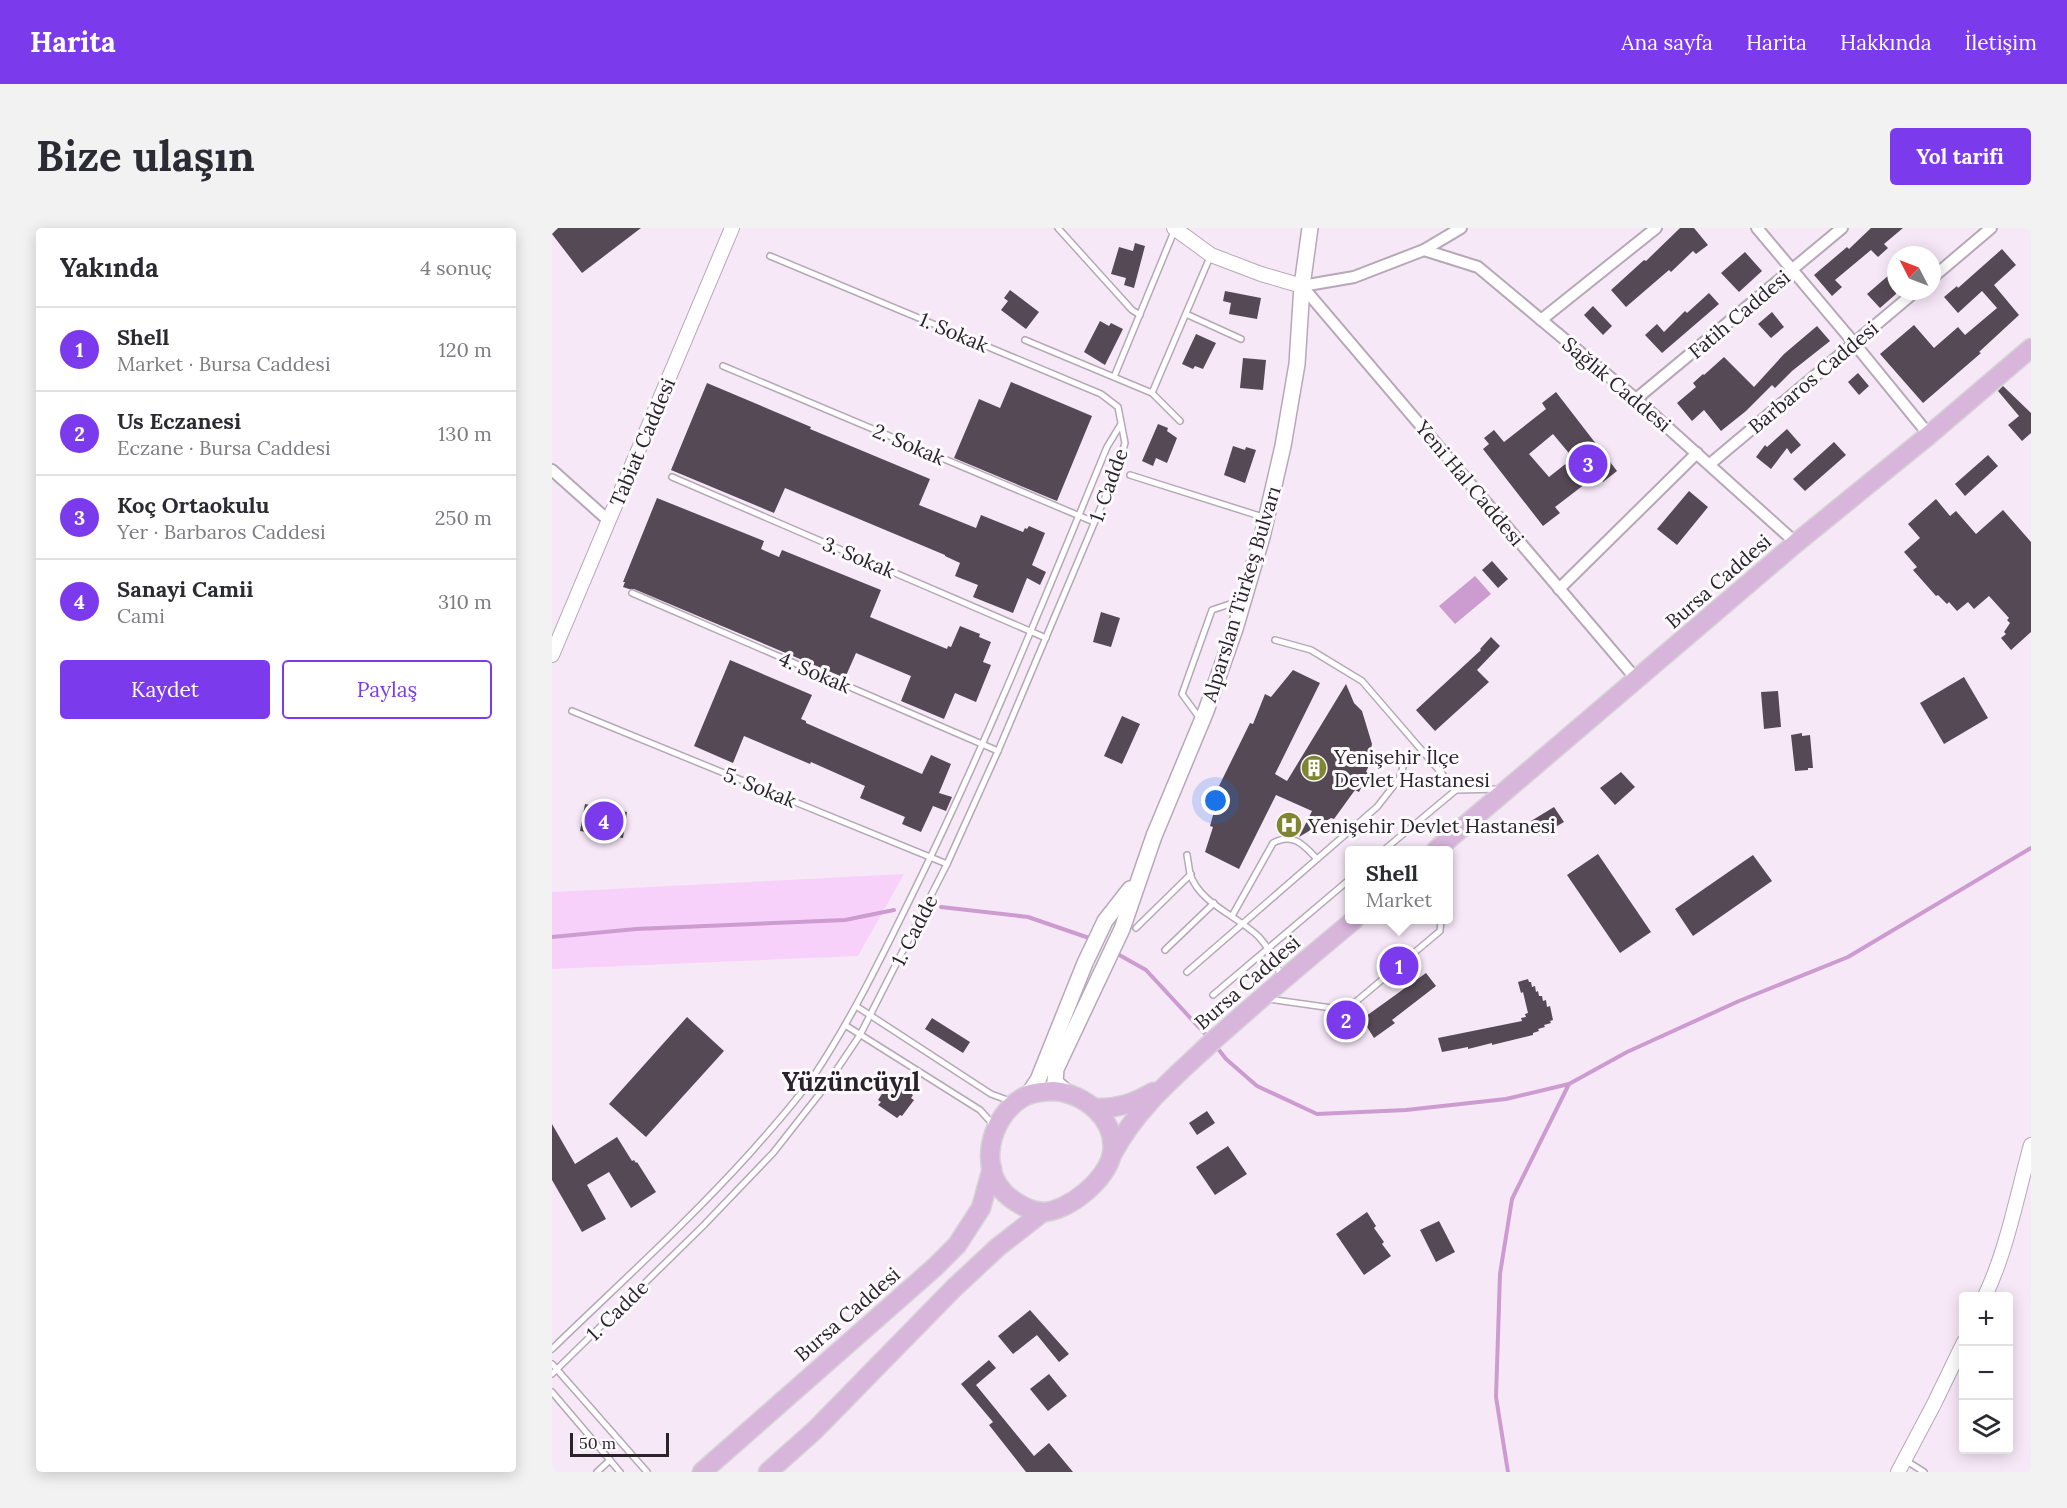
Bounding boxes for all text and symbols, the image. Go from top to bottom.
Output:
text: Harita [30,24,116,60]
text: Ana sayfa [1621,29,1713,56]
text: Harita [1746,29,1807,56]
text: Hakkında [1840,29,1932,56]
text: İletişim [1965,29,2037,56]
button: Yol tarifi [1890,128,2031,185]
text: Bize ulaşın [36,129,255,183]
north arrow [1887,246,1941,300]
text: Yakında [60,251,159,284]
text: 4 sonuç [420,255,492,280]
street label: Fatih Caddesi [1683,264,1795,364]
street label: 1. Sokak [916,306,992,358]
street label: Barbaros Caddesi [1743,315,1883,439]
text: Shell [117,323,169,351]
street label: Sağlık Caddesi [1558,331,1676,437]
text: 1 [75,337,84,362]
text: 120 m [438,337,492,362]
text: Market · Bursa Caddesi [117,351,331,376]
street label: Tabiat Caddesi [604,374,680,510]
text: Us Eczanesi [117,407,241,435]
street label: Yeni Hal Caddesi [1410,414,1530,551]
street label: 2. Sokak [869,418,949,470]
text: 2 [74,421,85,446]
text: 130 m [438,421,492,446]
text: Eczane · Bursa Caddesi [117,435,331,460]
pin: 3 [1568,442,1608,486]
street label: 1. Cadde [1083,445,1133,525]
street label: Alparslan Türkeş Bulvarı [1196,483,1286,706]
text: Koç Ortaokulu [117,491,269,519]
text: 3 [74,505,85,530]
text: 250 m [435,505,492,530]
text: Yer · Barbaros Caddesi [117,519,326,544]
street label: Bursa Caddesi [1660,528,1776,634]
street label: 3. Sokak [819,531,899,583]
text: Sanayi Camii [117,575,253,603]
text: 4 [74,589,85,614]
text: 310 m [438,589,492,614]
text: Cami [117,603,165,628]
street label: 4. Sokak [775,646,855,698]
button: Kaydet [60,660,270,719]
button: Paylaş [282,660,492,719]
place label: Yenişehir İlçe Devlet Hastanesi [1333,744,1490,792]
building icon: Yenişehir İlçe Devlet Hastanesi [1299,753,1329,783]
street label: 5. Sokak [720,761,800,813]
your location [1201,786,1230,815]
pin: 4 [584,798,624,844]
hospital icon: Yenişehir Devlet Hastanesi [1274,810,1304,840]
place label: Yenişehir Devlet Hastanesi [1307,813,1556,838]
popup [1345,846,1453,924]
text: Shell [1366,859,1418,887]
text: Market [1366,887,1432,912]
street label: 1. Cadde [885,890,943,970]
street label: Bursa Caddesi [1189,929,1305,1035]
pin: 1 [1380,944,1418,988]
pin: 2 [1326,998,1366,1042]
district label: Yüzüncüyıl [782,1065,920,1098]
street label: Bursa Caddesi [789,1261,905,1367]
street label: 1. Cadde [581,1274,653,1346]
map controls [1959,1292,2013,1454]
button: + [1959,1292,2013,1346]
button: − [1959,1346,2013,1400]
button: layers [1959,1400,2013,1454]
scale bar [570,1430,669,1458]
text: 50 m [579,1433,616,1453]

